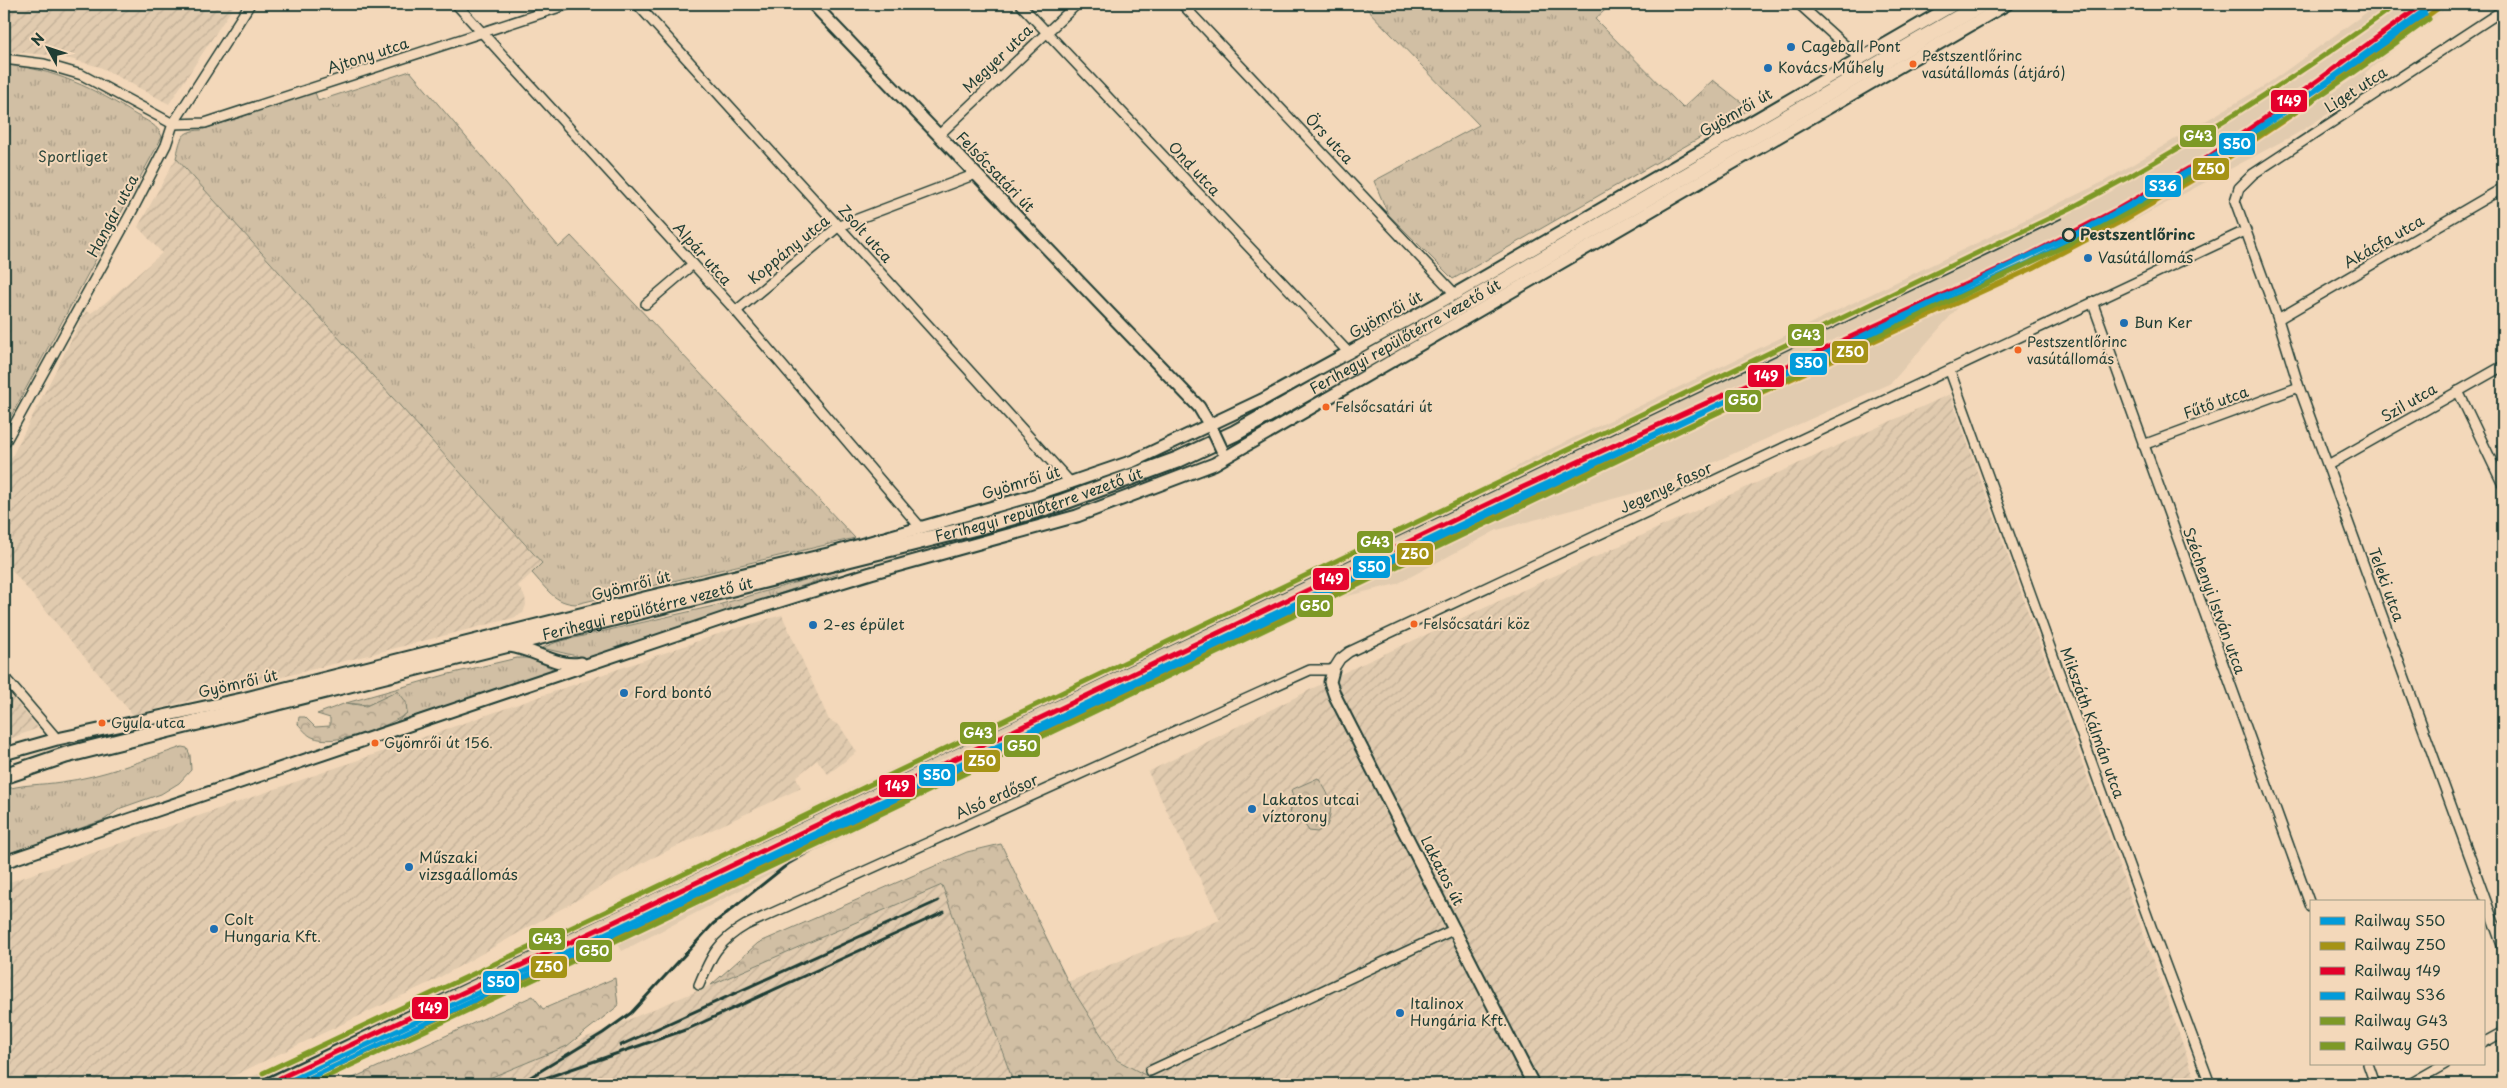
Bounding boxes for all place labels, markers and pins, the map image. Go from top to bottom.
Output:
place label: Cageball Pont [1801,34,1901,57]
marker: Cageball Pont [1785,41,1797,53]
place label: Pestszentlőrinc vasútállomás (átjáró) [1922,45,2065,83]
place label: Kovács Műhely [1778,55,1884,78]
marker: Pestszentlőrinc vasútállomás (átjáró) [1908,59,1918,69]
marker: Kovács Műhely [1762,62,1774,74]
place label: Pestszentlőrinc [2080,222,2195,245]
marker: Pestszentlőrinc [2062,228,2076,242]
place label: Vasútállomás [2098,245,2193,268]
marker: Vasútállomás [2082,252,2094,264]
place label: Bun Ker [2134,310,2192,333]
marker: Bun Ker [2118,317,2130,329]
place label: Pestszentlőrinc vasútállomás [2027,331,2127,369]
marker: Pestszentlőrinc vasútállomás [2013,345,2023,355]
place label: Felsőcsatári út [1335,396,1433,417]
marker: Felsőcsatári út [1321,402,1331,412]
place label: 2-es épület [823,612,905,635]
place label: Felsőcsatári köz [1423,613,1530,634]
marker: 2-es épület [807,619,819,631]
marker: Felsőcsatári köz [1409,619,1419,629]
place label: Ford bontó [634,680,712,703]
marker: Ford bontó [618,687,630,699]
place label: Gyula utca [111,712,185,733]
marker: Gyula utca [97,718,107,728]
place label: Gyömrői út 156. [384,732,493,753]
marker: Gyömrői út 156. [370,738,380,748]
place label: Lakatos utcai víztorony [1262,787,1359,827]
marker: Lakatos utcai víztorony [1246,803,1258,815]
place label: Műszaki vizsgaállomás [419,845,518,885]
marker: Műszaki vizsgaállomás [403,861,415,873]
place label: Colt Hungaria Kft. [224,907,321,947]
marker: Colt Hungaria Kft. [208,923,220,935]
place label: Italinox Hungária Kft. [1410,991,1507,1031]
marker: Italinox Hungária Kft. [1394,1007,1406,1019]

